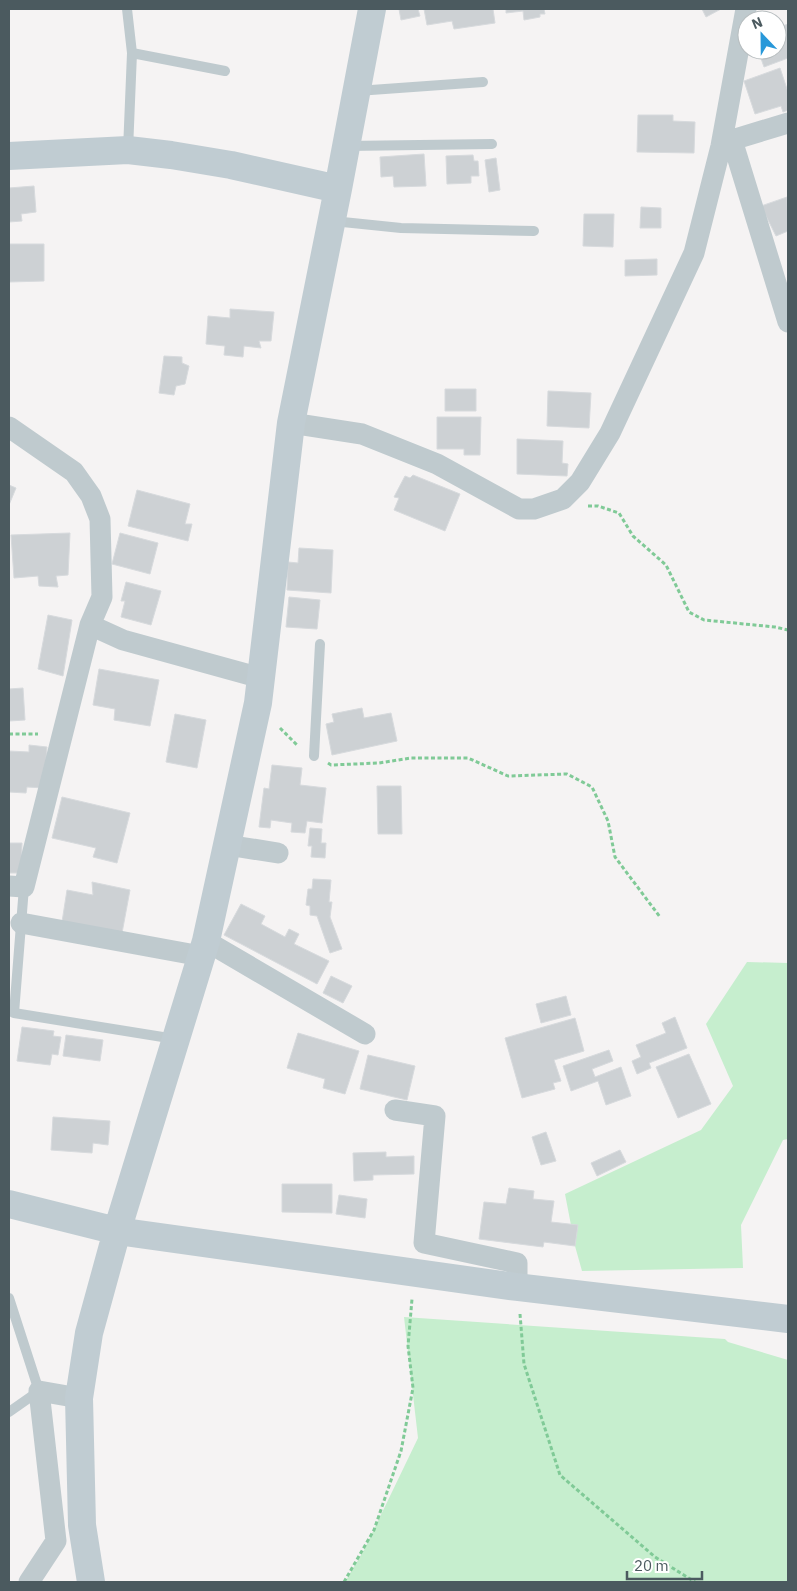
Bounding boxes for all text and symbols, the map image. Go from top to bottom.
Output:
north arrow [737,10,787,60]
text: N [749,13,765,33]
scale bar [627,1548,702,1580]
text: 20 m [634,1556,669,1575]

